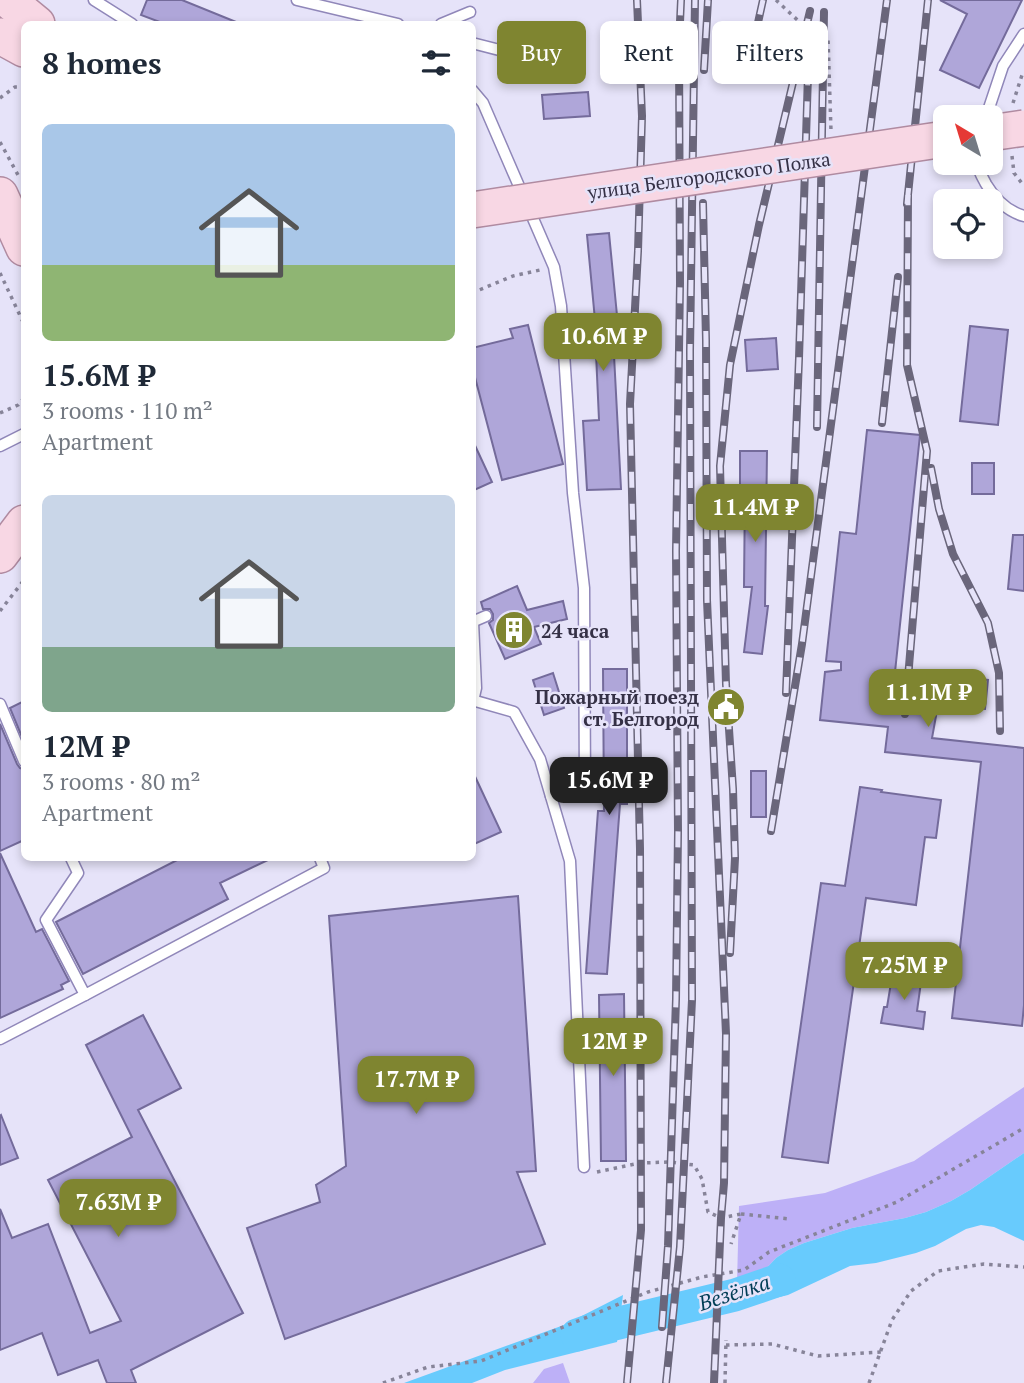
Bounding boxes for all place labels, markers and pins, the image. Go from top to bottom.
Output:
pin: 10.6M ₽ [538,314,668,373]
pin: 11.4M ₽ [690,484,820,544]
building icon: 24 часа [493,609,535,651]
place label: 24 часа [541,618,610,643]
pin: 11.1M ₽ [863,670,993,729]
place label: Пожарный поезд ст. Белгород [535,684,699,731]
public building icon: Пожарный поезд ст. Белгород [705,686,747,728]
pin: 15.6M ₽ [544,758,674,817]
pin: 7.25M ₽ [839,942,969,1002]
pin: 12M ₽ [564,1018,662,1078]
pin: 17.7M ₽ [351,1056,481,1116]
pin: 7.63M ₽ [53,1180,183,1239]

